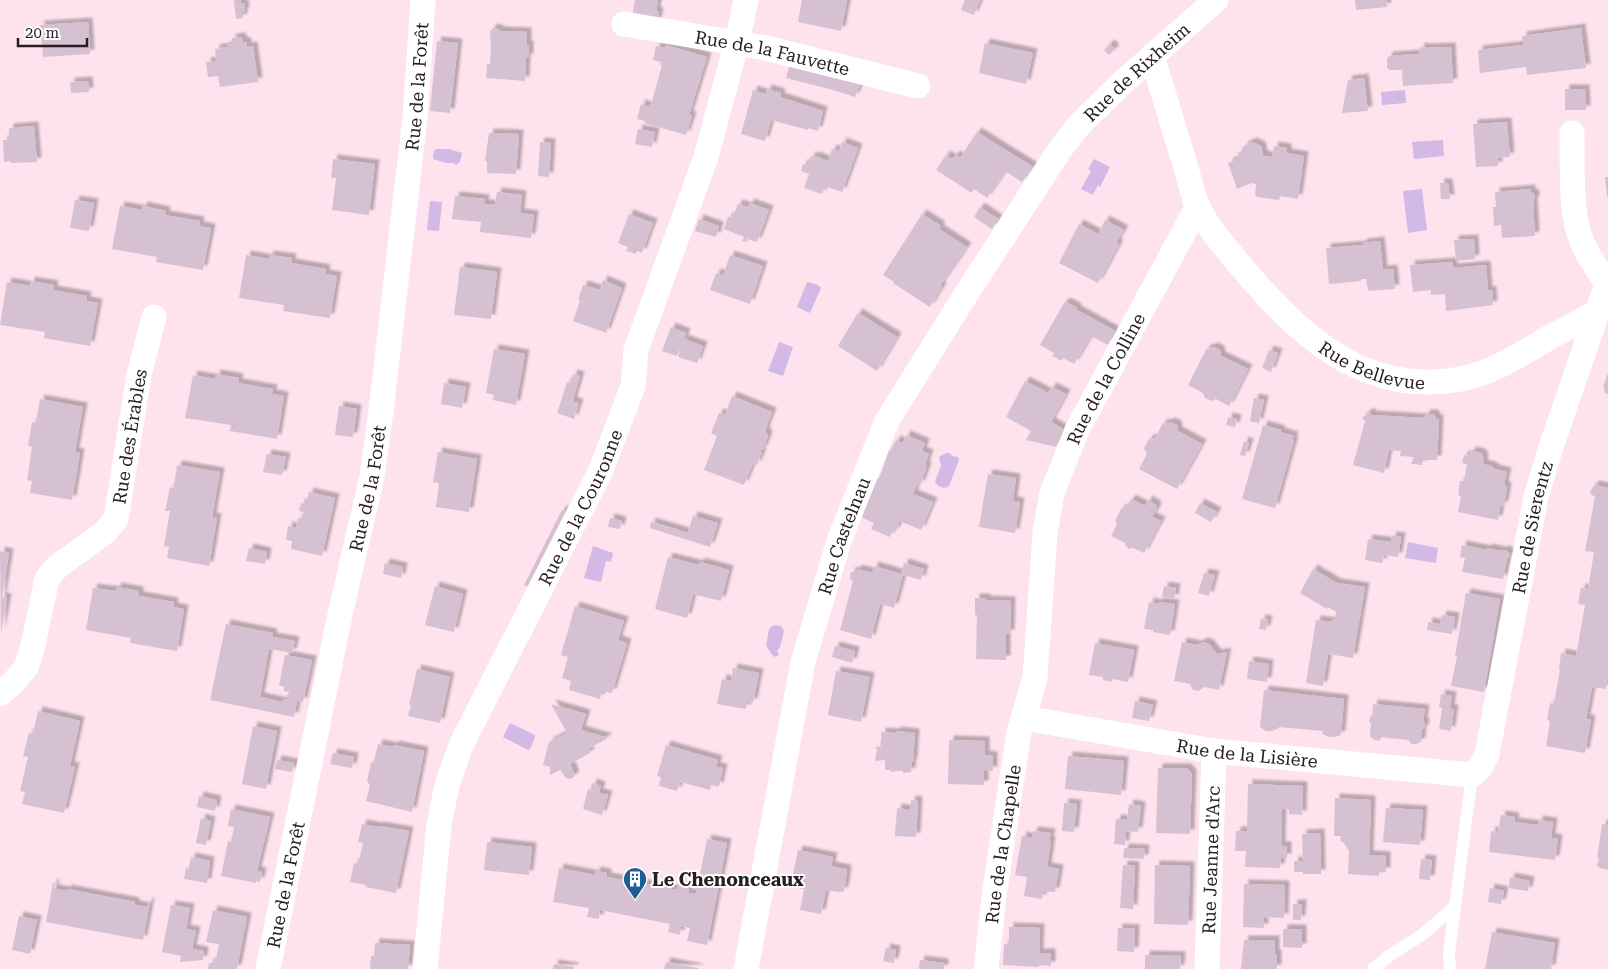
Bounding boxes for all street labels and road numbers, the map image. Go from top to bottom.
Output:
street label: Rue de Rixheim [1079,18,1194,125]
street label: Rue de la Forêt [401,21,432,152]
street label: Rue de la Fauvette [693,26,852,79]
street label: Rue de la Colline [1062,309,1149,447]
street label: Rue Bellevue [1315,336,1426,393]
street label: Rue des Érables [108,366,151,505]
street label: Rue de la Forêt [344,423,390,554]
street label: Rue de la Couronne [534,426,626,589]
street label: Rue de Sierentz [1507,458,1557,596]
street label: Rue Castelnau [813,474,874,597]
street label: Rue de la Lisière [1175,734,1319,771]
street label: Rue de la Chapelle [981,763,1024,925]
street label: Rue Jeanne d'Arc [1198,785,1223,935]
street label: Rue de la Forêt [262,819,308,950]

